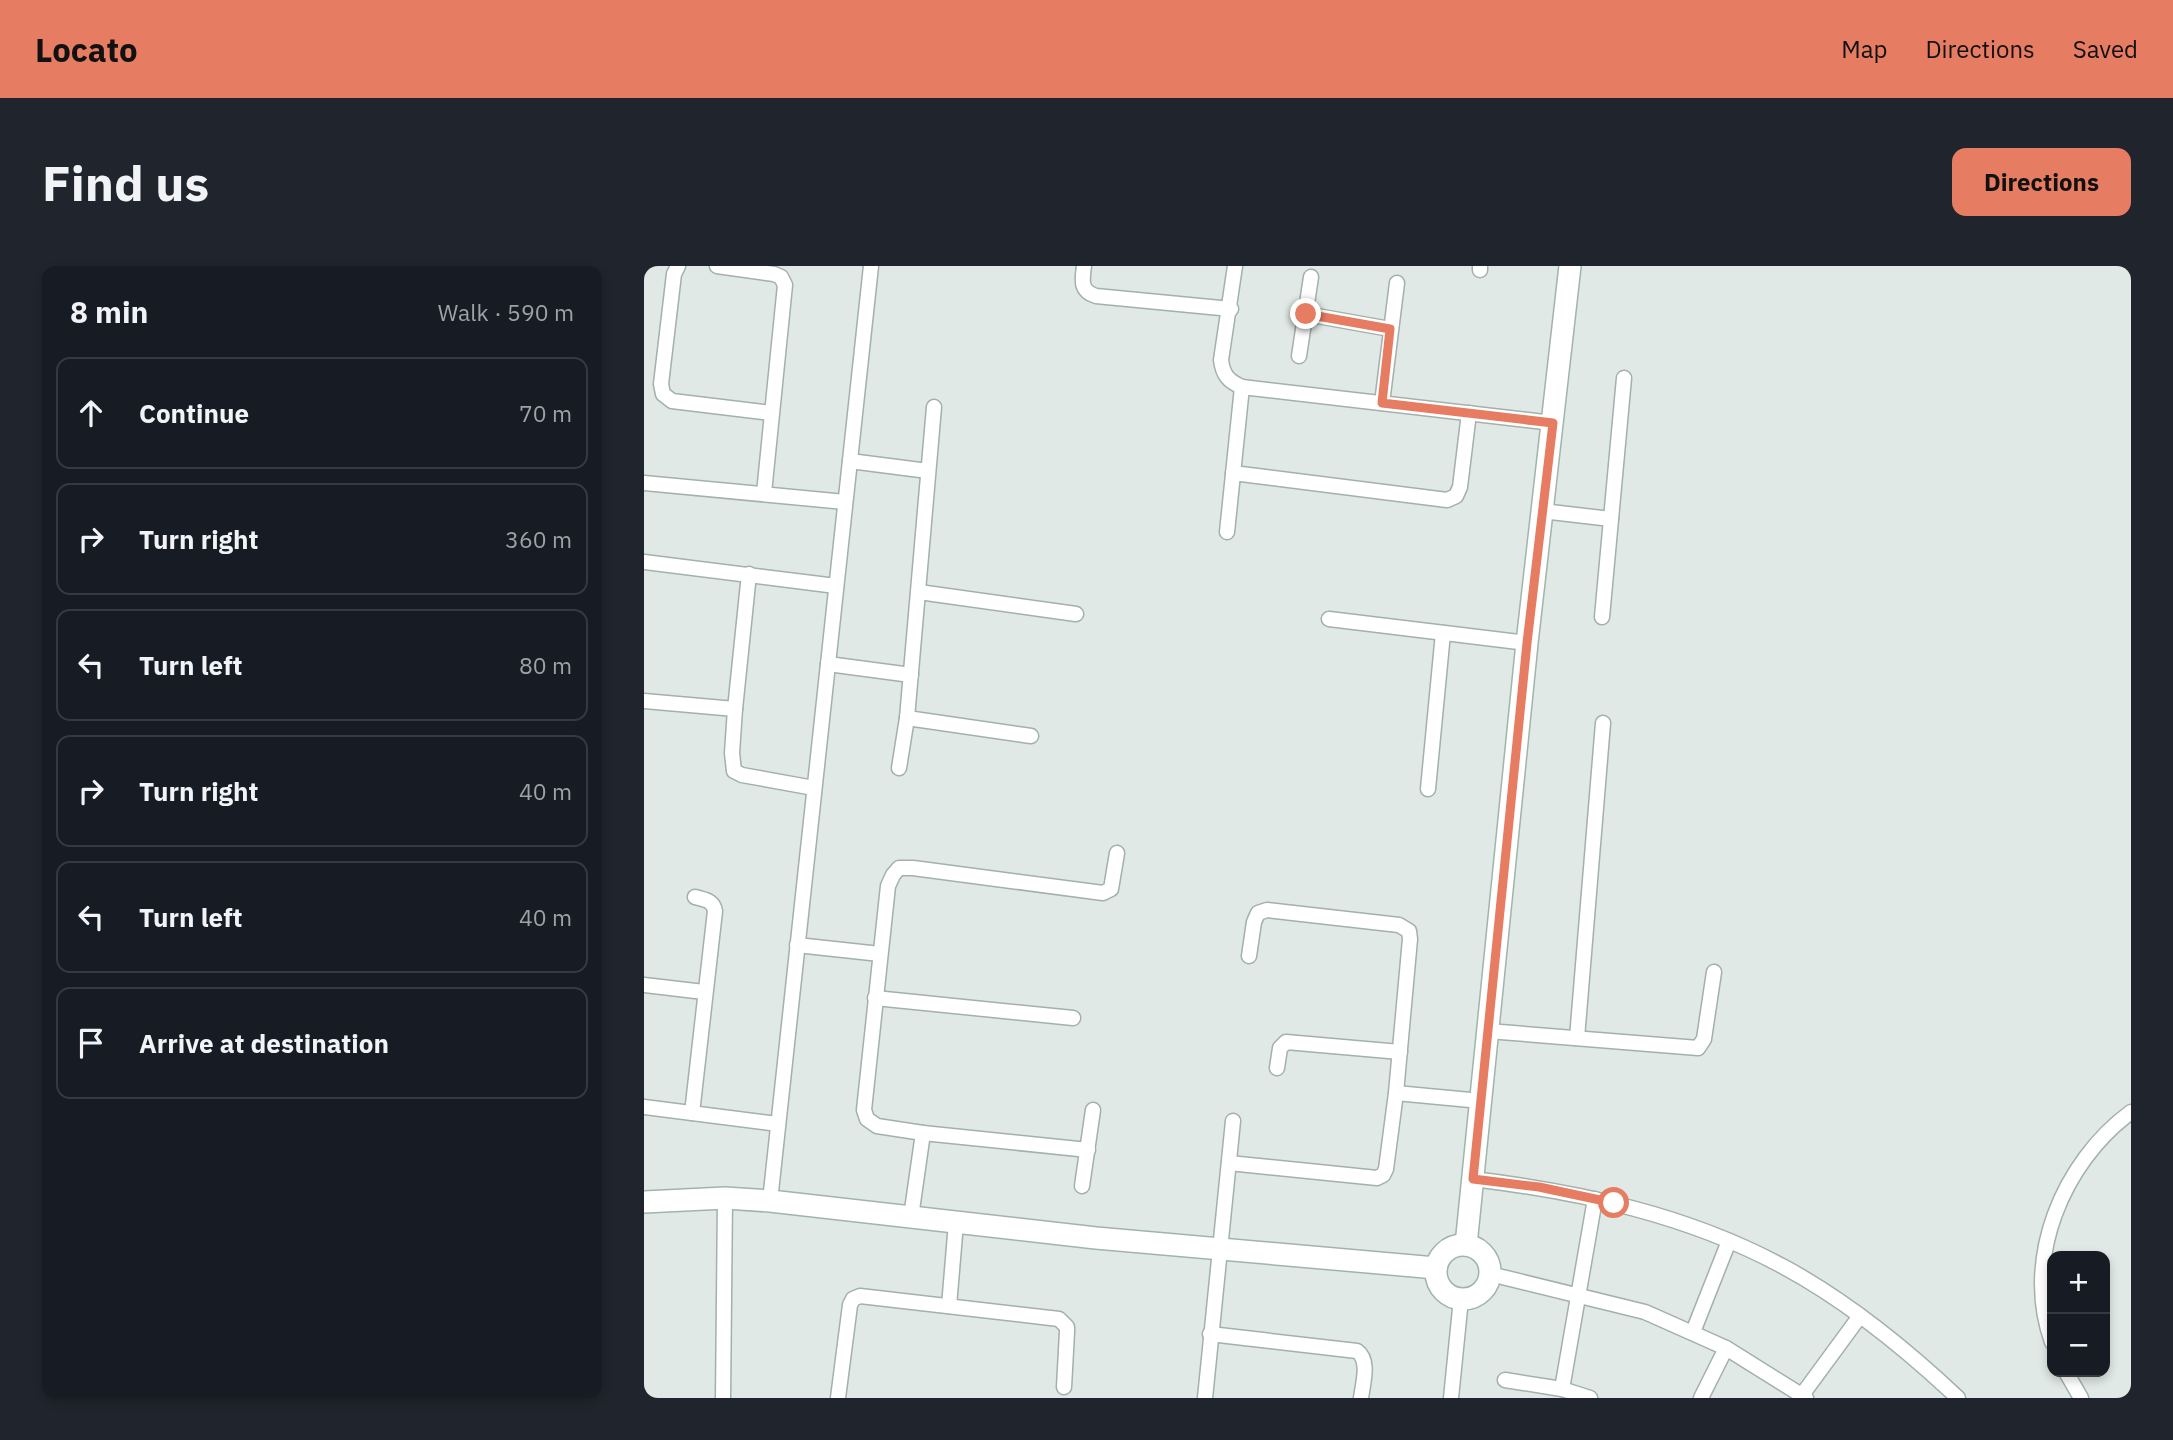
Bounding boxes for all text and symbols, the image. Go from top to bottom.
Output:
text: Locato [35,28,138,71]
text: Map [1841,33,1887,65]
text: Directions [1925,33,2035,65]
text: Saved [2073,33,2138,65]
button: Directions [1952,148,2131,216]
text: Find us [42,151,209,214]
text: 8 min [70,292,148,331]
text: Walk · 590 m [438,297,574,327]
route end [1290,298,1321,329]
icon: ahead [72,394,110,432]
text: Continue [139,396,249,430]
text: 70 m [519,398,572,428]
icon: right [72,520,110,558]
text: Turn right [139,522,258,556]
text: 360 m [505,524,572,554]
icon: left [72,646,110,684]
text: Turn left [139,648,242,682]
text: 80 m [519,650,572,680]
icon: right [72,772,110,810]
text: Turn right [139,774,258,808]
text: 40 m [519,776,572,806]
icon: left [72,898,110,936]
text: Turn left [139,900,242,934]
text: 40 m [519,902,572,932]
icon: arrive [72,1024,110,1062]
text: Arrive at destination [139,1026,389,1060]
route start [1598,1187,1629,1218]
map controls [2047,1251,2110,1377]
button: + [2047,1251,2110,1314]
button: − [2047,1314,2110,1377]

